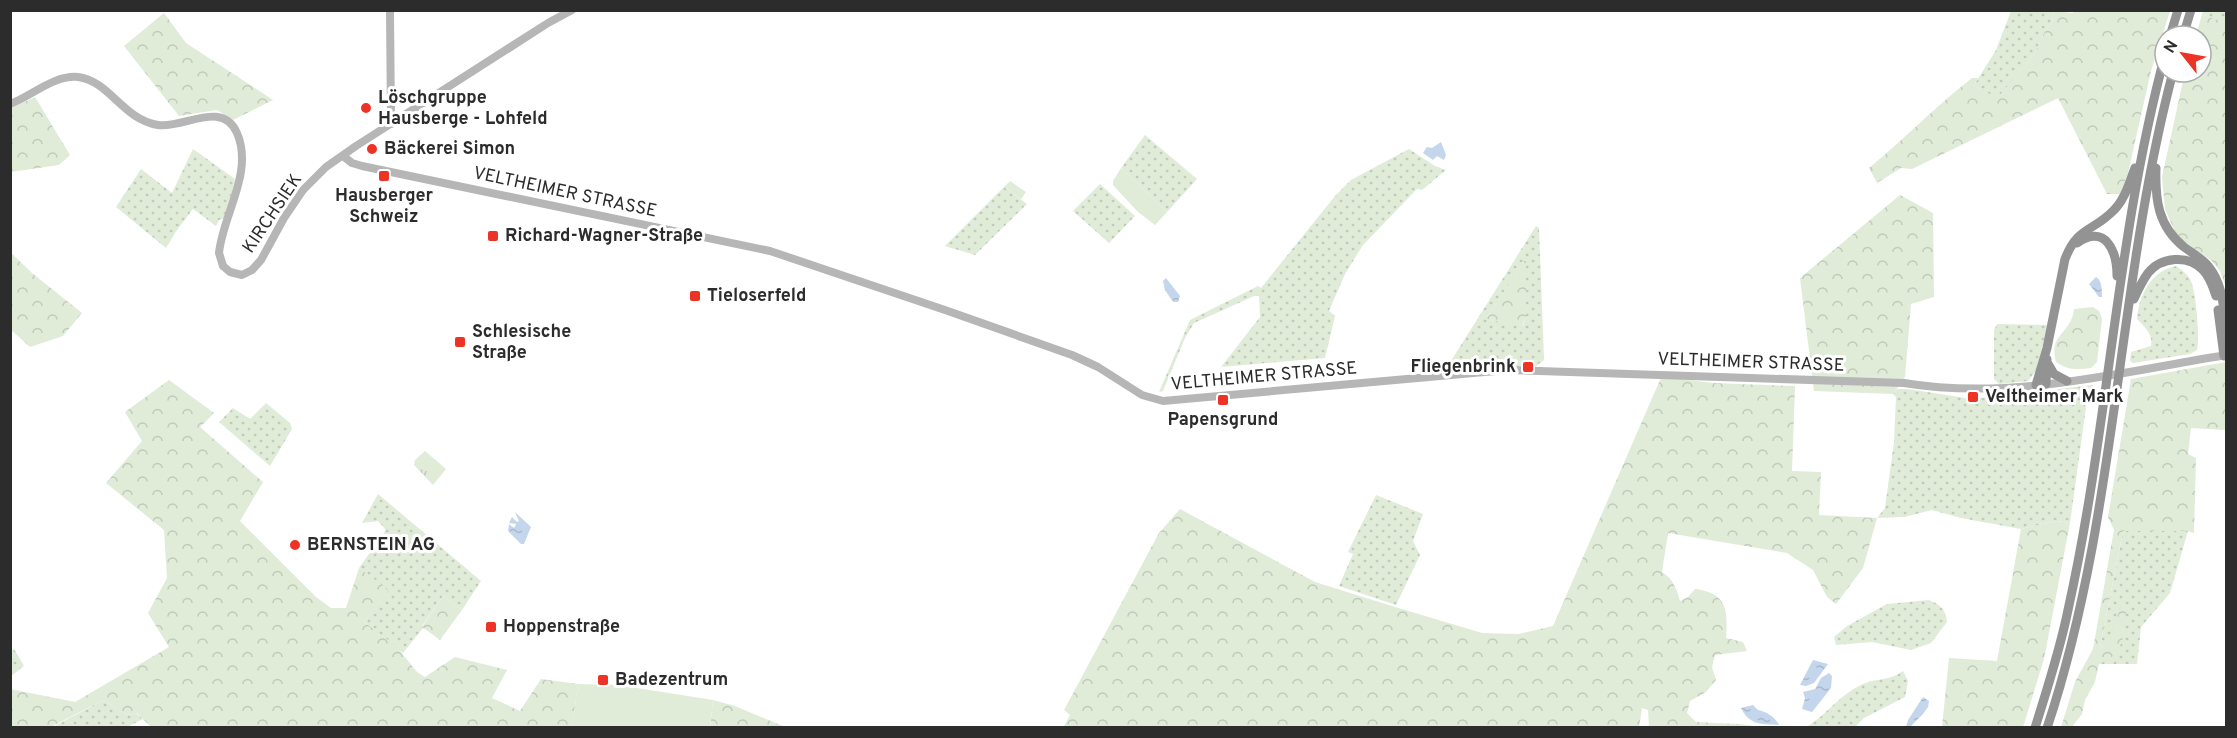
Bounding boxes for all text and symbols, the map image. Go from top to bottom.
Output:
north arrow [2153,24,2213,84]
text: N [2160,37,2183,57]
place label: Löschgruppe Hausberge - Lohfeld [378,87,548,131]
marker: Löschgruppe Hausberge - Lohfeld [359,101,373,115]
place label: Bäckerei Simon [384,138,515,161]
marker: Bäckerei Simon [365,142,379,156]
street label: VELTHEIMER STRASSE [471,162,659,224]
marker: Hausberger Schweiz [377,169,391,183]
street label: KIRCHSIEK [238,170,308,258]
place label: Hausberger Schweiz [335,185,433,229]
place label: Richard-Wagner-Straße [505,225,703,248]
marker: Richard-Wagner-Straße [486,229,500,243]
place label: Tieloserfeld [707,285,806,308]
marker: Tieloserfeld [688,289,702,303]
place label: Schlesische Straße [472,321,571,365]
marker: Schlesische Straße [453,335,467,349]
street label: VELTHEIMER STRASSE [1657,348,1845,378]
place label: Fliegenbrink [1411,356,1516,379]
street label: VELTHEIMER STRASSE [1170,357,1358,397]
marker: Fliegenbrink [1521,360,1535,374]
place label: Veltheimer Mark [1985,386,2124,409]
marker: Veltheimer Mark [1966,390,1980,404]
marker: Papensgrund [1216,393,1230,407]
place label: Papensgrund [1168,409,1278,432]
place label: BERNSTEIN AG [307,534,435,557]
marker: BERNSTEIN AG [288,538,302,552]
place label: Hoppenstraße [503,616,620,639]
marker: Hoppenstraße [484,620,498,634]
place label: Badezentrum [615,669,728,692]
marker: Badezentrum [596,673,610,687]

